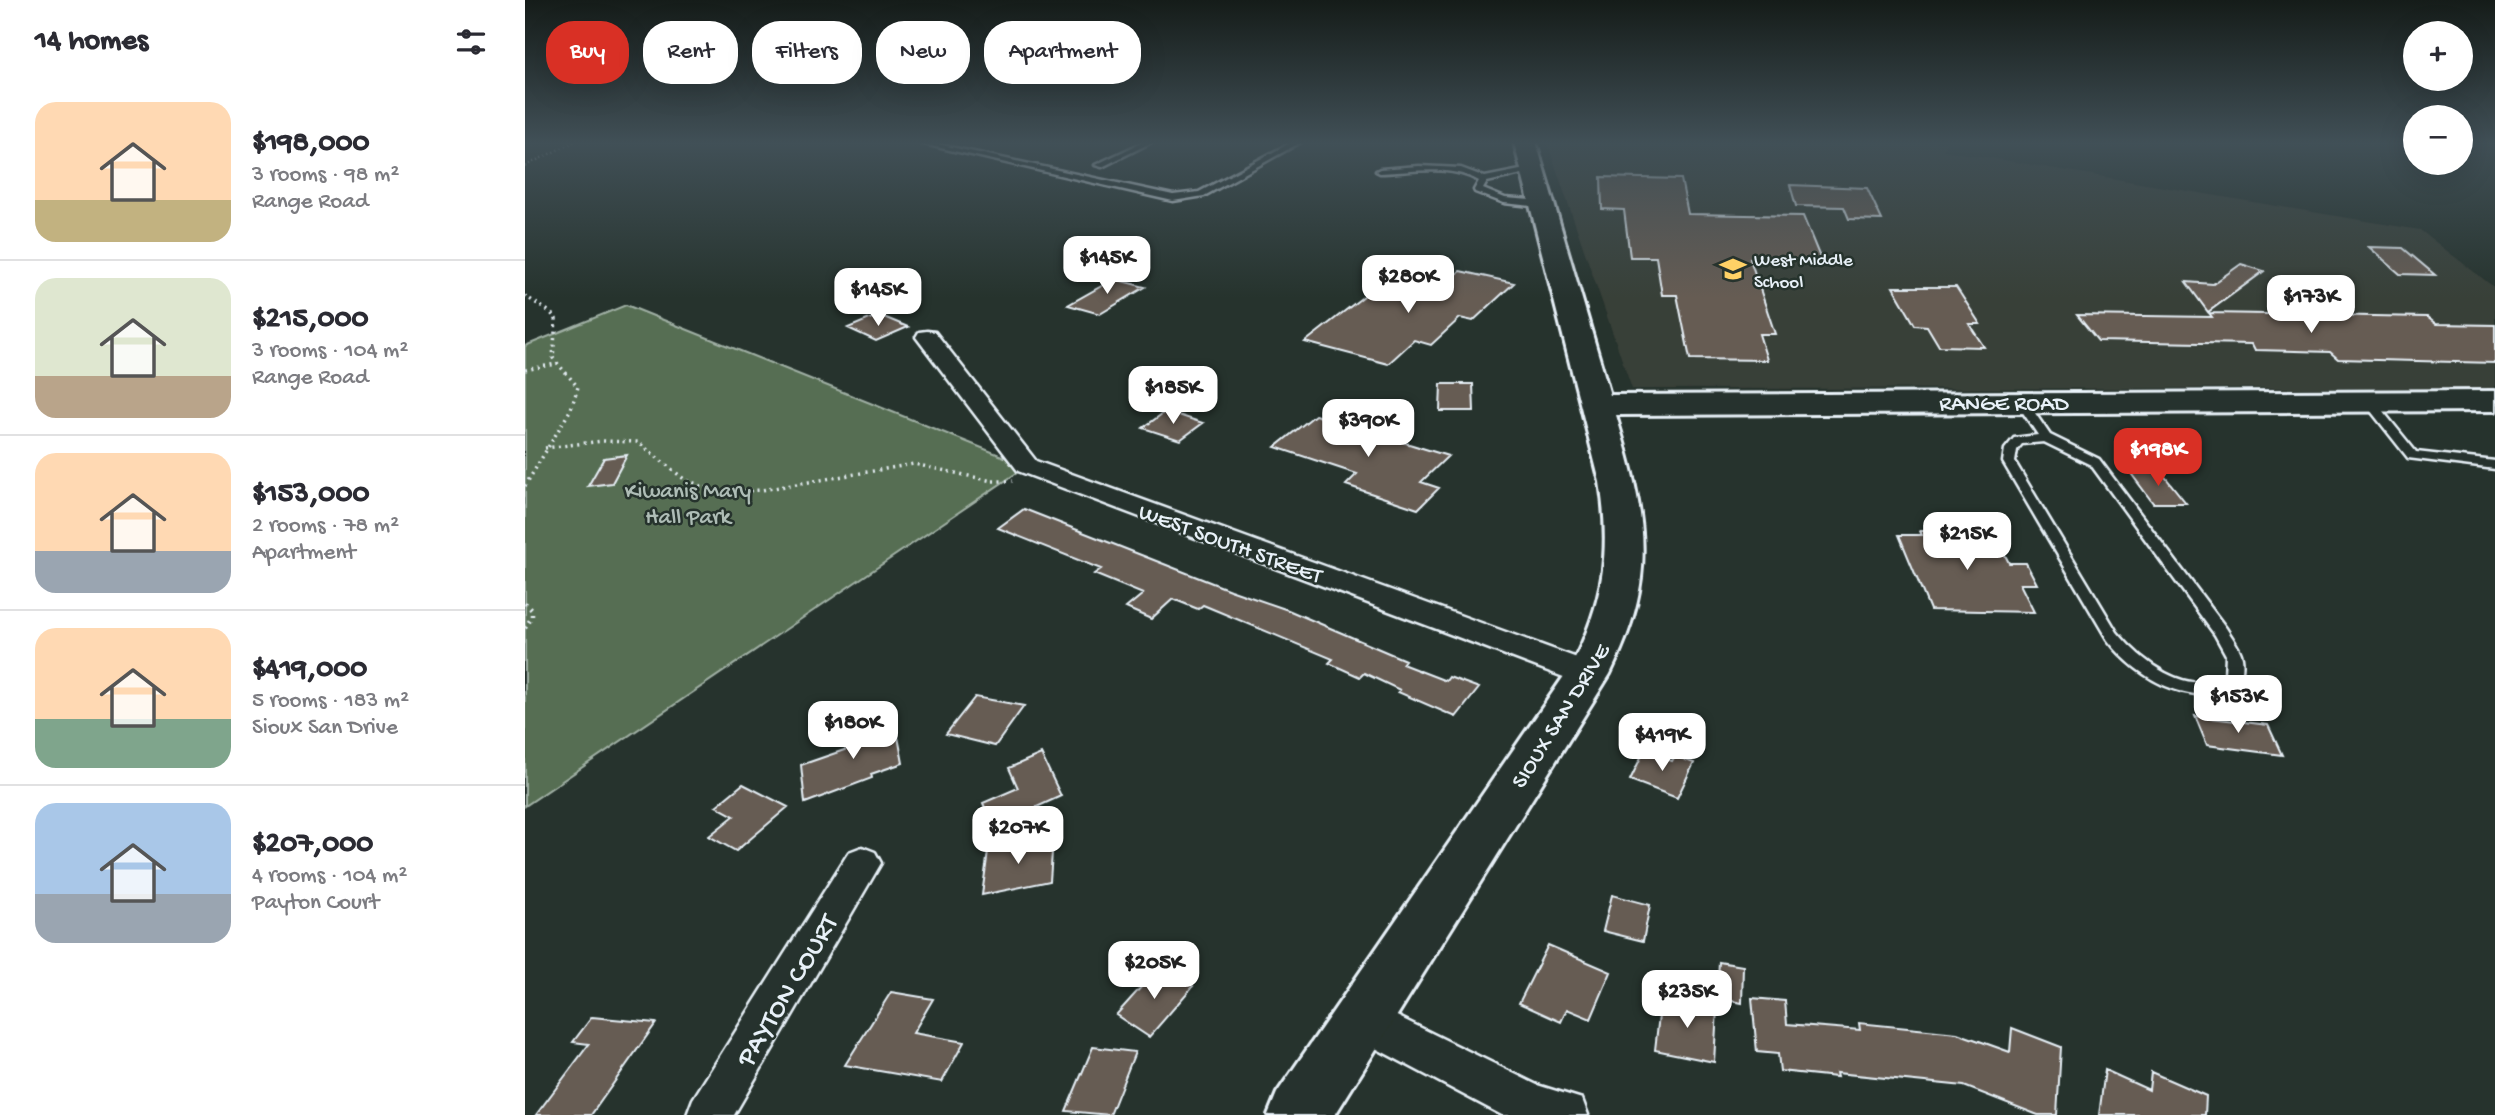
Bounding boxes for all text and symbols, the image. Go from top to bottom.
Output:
chip: Buy [546,21,629,84]
chip: Rent [643,21,738,84]
chip: Filters [752,21,862,84]
chip: New [876,21,970,84]
chip: Apartment [984,21,1141,84]
map controls [2403,21,2473,175]
button: + [2403,21,2473,91]
icon: filters [452,23,490,61]
text: 14 homes [35,25,148,60]
button: − [2403,105,2473,175]
text: $198,000 [252,127,370,162]
icon: home [91,130,175,214]
text: 3 rooms · 98 m² [252,162,399,189]
text: Range Road [252,189,368,216]
pin: $145K [1058,236,1156,296]
text: $145K [1079,245,1135,272]
place label: West Middle School [1754,250,1853,295]
school or university icon: West Middle School [1718,254,1748,284]
pin: $280K [1359,256,1457,315]
text: $280K [1378,264,1438,291]
pin: $145K [829,268,927,328]
pin: $173K [2262,276,2360,335]
text: $145K [850,277,906,304]
text: $173K [2283,284,2339,311]
text: $215,000 [252,303,369,338]
icon: home [91,306,175,390]
text: 3 rooms · 104 m² [252,338,408,365]
text: Range Road [252,365,368,392]
pin: $185K [1124,366,1222,426]
text: $185K [1145,375,1201,402]
street label: RANGE ROAD [1939,392,2070,419]
pin: $390K [1319,400,1417,459]
text: $390K [1338,408,1398,435]
pin: $198K [2109,428,2207,488]
text: $198K [2130,437,2186,464]
text: $153,000 [252,478,369,513]
park label: Kiwanis Mary Hall Park [625,479,751,532]
icon: home [91,481,175,565]
street label: WEST SOUTH STREET [1134,500,1326,591]
pin: $215K [1918,512,2016,572]
text: 2 rooms · 78 m² [252,513,399,540]
text: $215K [1939,521,1995,548]
text: Apartment [252,540,356,567]
street label: SIOUX SAN DRIVE [1507,638,1618,794]
text: $419,000 [252,653,367,688]
icon: home [91,656,175,740]
pin: $153K [2189,676,2287,735]
text: $153K [2210,684,2266,711]
text: 5 rooms · 183 m² [252,688,409,715]
pin: $180K [804,702,902,761]
text: $180K [824,710,882,737]
pin: $419K [1613,714,1711,773]
text: Sioux San Drive [252,715,398,742]
text: $419K [1635,722,1689,749]
pin: $207K [969,806,1067,866]
text: $207K [988,815,1048,842]
text: $207,000 [252,828,373,863]
icon: home [91,831,175,915]
text: 4 rooms · 104 m² [252,863,407,890]
text: Payton Court [252,890,379,917]
street label: PAYTON COURT [730,908,848,1074]
pin: $205K [1105,942,1203,1001]
text: $205K [1124,950,1184,977]
pin: $235K [1638,970,1736,1030]
text: $235K [1658,979,1716,1006]

